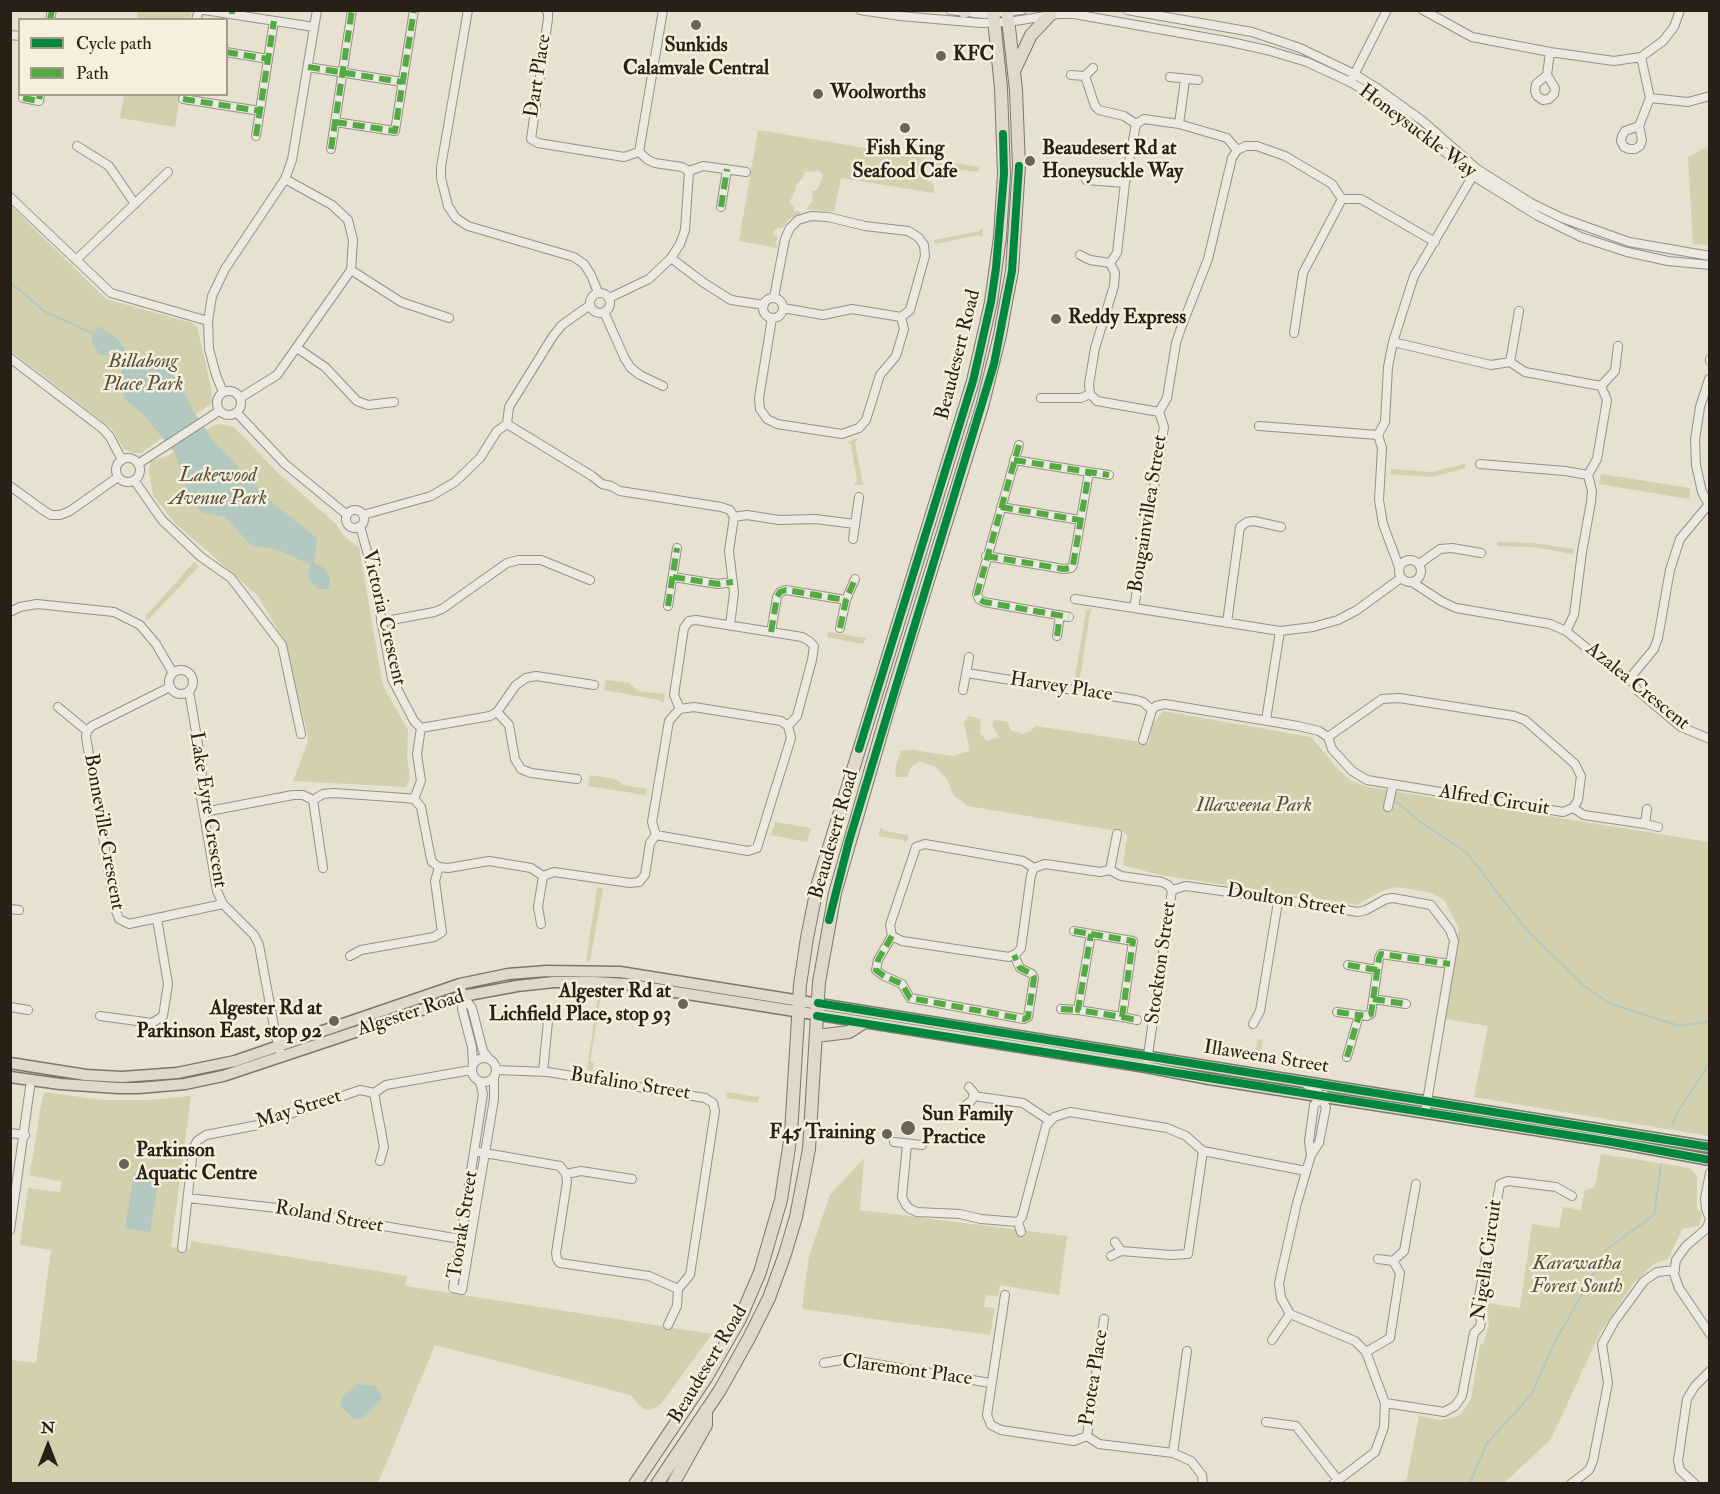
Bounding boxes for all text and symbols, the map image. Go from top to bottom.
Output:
legend [18,18,228,96]
marker: Sunkids Calamvale Central [689,18,703,32]
text: Cycle path [76,32,152,55]
street label: Dart Place [521,33,557,119]
place label: Sunkids Calamvale Central [623,35,769,82]
place label: KFC [953,44,994,68]
marker: KFC [934,49,948,63]
text: Path [76,62,109,85]
street label: Honeysuckle Way [1353,80,1481,184]
place label: Woolworths [830,82,926,106]
marker: Woolworths [811,87,825,101]
marker: Fish King Seafood Cafe [898,121,912,135]
place label: Fish King Seafood Cafe [853,138,957,185]
place label: Beaudesert Rd at Honeysuckle Way [1042,138,1183,185]
marker: Beaudesert Rd at Honeysuckle Way [1023,154,1037,168]
street label: Beaudesert Road [931,287,987,423]
place label: Reddy Express [1068,307,1186,331]
marker: Reddy Express [1049,312,1063,326]
park label: Billabong Place Park [103,351,183,398]
street label: Bougainvillea Street [1125,433,1173,595]
park label: Lakewood Avenue Park [169,465,267,512]
street label: Victoria Crescent [356,548,410,688]
street label: Azalea Crescent [1580,638,1694,736]
street label: Harvey Place [1008,668,1114,708]
street label: Lake Eyre Crescent [183,730,231,890]
street label: Bonneville Crescent [77,752,129,912]
street label: Beaudesert Road [805,768,865,902]
street label: Alfred Circuit [1437,780,1551,822]
park label: Illaweena Park [1196,795,1312,819]
street label: Doulton Street [1225,880,1347,922]
street label: Stockton Street [1142,900,1182,1026]
place label: Algester Rd at Lichfield Place, stop 93 [489,981,671,1028]
street label: Algester Road [354,985,468,1043]
marker: Algester Rd at Lichfield Place, stop 93 [676,997,690,1011]
place label: Algester Rd at Parkinson East, stop 92 [136,998,322,1045]
marker: Algester Rd at Parkinson East, stop 92 [327,1014,341,1028]
street label: Illaweena Street [1202,1036,1330,1080]
street label: Bufalino Street [568,1064,692,1106]
street label: May Street [253,1085,345,1135]
place label: Sun Family Practice [922,1104,1013,1151]
marker: Sun Family Practice [899,1119,917,1137]
place label: F45 Training [769,1122,875,1146]
marker: F45 Training [880,1127,894,1141]
place label: Parkinson Aquatic Centre [136,1140,257,1187]
marker: Parkinson Aquatic Centre [117,1157,131,1171]
street label: Toorak Street [444,1169,484,1281]
street label: Roland Street [273,1197,385,1239]
street label: Nigella Circuit [1468,1198,1508,1322]
park label: Karawatha Forest South [1531,1253,1623,1300]
street label: Beaudesert Road [664,1302,754,1428]
street label: Protea Place [1076,1328,1114,1428]
street label: Claremont Place [840,1350,974,1392]
north arrow [18,1416,78,1476]
text: N [41,1418,55,1438]

